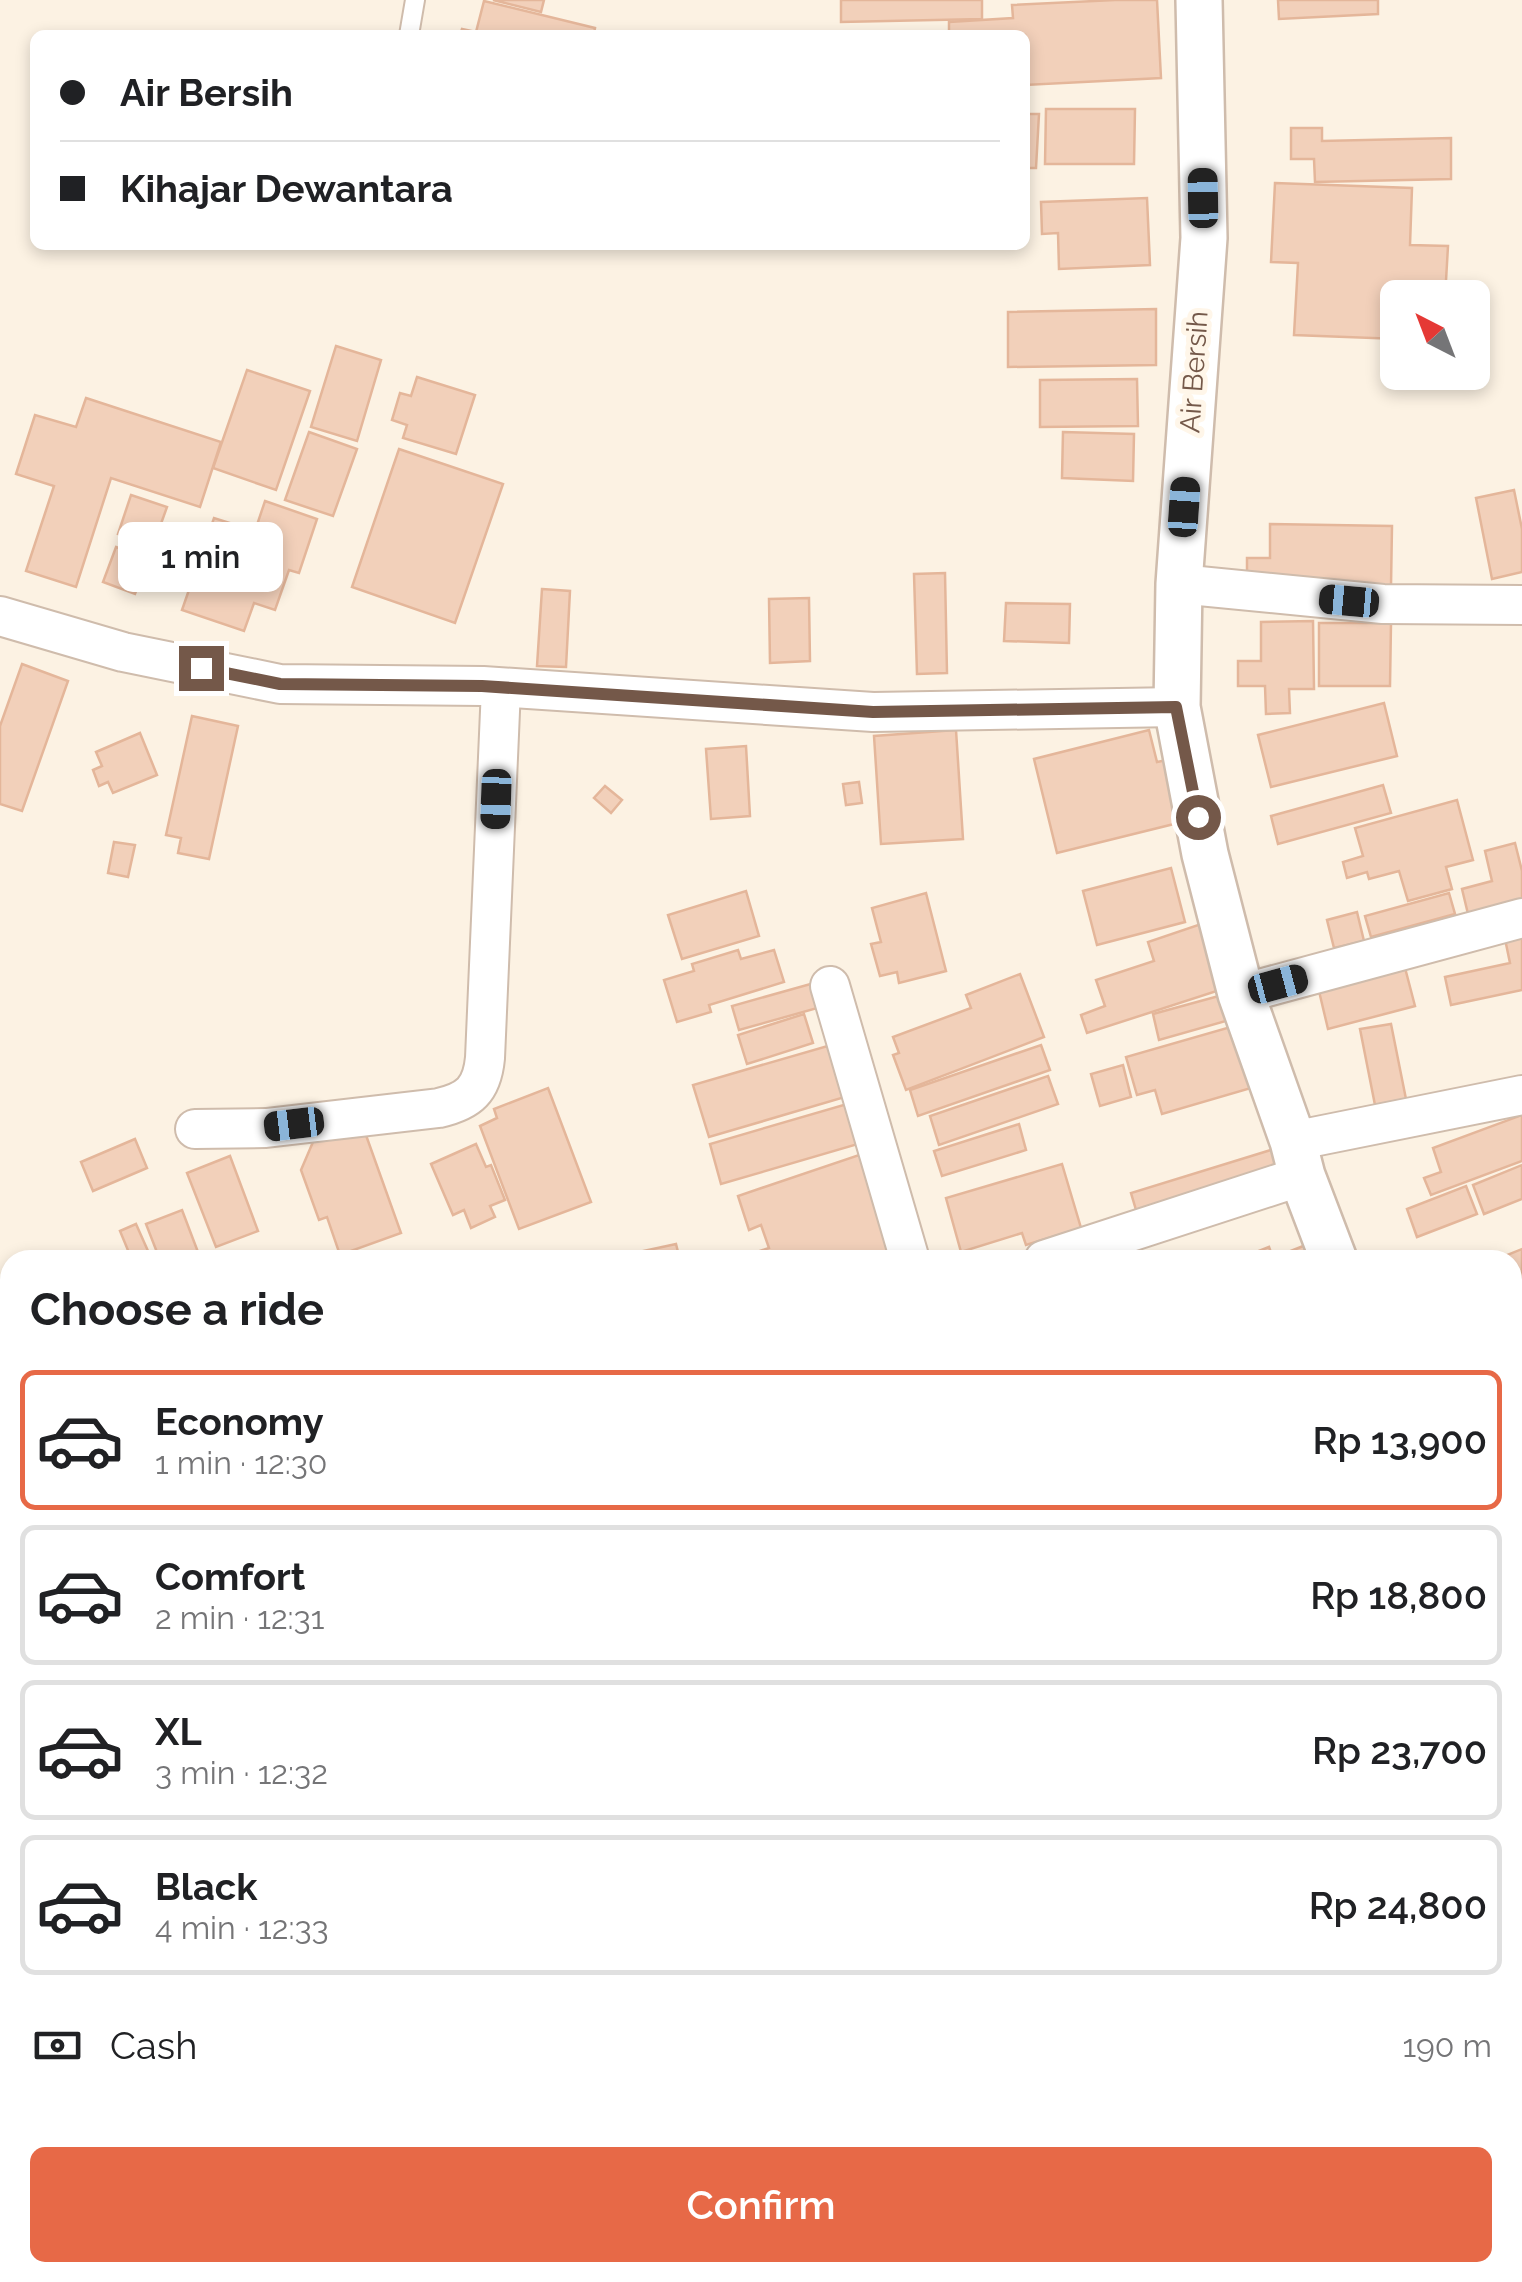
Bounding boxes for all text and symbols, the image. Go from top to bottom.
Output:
text: Air Bersih [120,70,293,115]
text: Kihajar Dewantara [120,166,453,211]
car [1187,168,1219,228]
north arrow [1380,280,1490,390]
map controls [1380,280,1490,390]
street label: Air Bersih [1173,310,1215,434]
car [1167,476,1201,538]
callout: 1 min [119,523,284,593]
text: 1 min [161,538,240,575]
car [1318,583,1380,619]
route end [179,646,224,691]
car [480,768,512,830]
route start [1176,795,1221,840]
car [1245,962,1311,1006]
car [262,1105,326,1143]
text: Choose a ride [30,1283,324,1336]
icon: car [35,1395,125,1485]
text: Economy [155,1399,324,1444]
text: Rp 13,900 [1313,1418,1487,1463]
text: 1 min · 12:30 [155,1444,327,1481]
icon: car [35,1550,125,1640]
text: Comfort [155,1554,305,1599]
text: Rp 18,800 [1310,1573,1487,1618]
text: 2 min · 12:31 [155,1599,324,1636]
icon: car [35,1705,125,1795]
text: XL [155,1709,202,1754]
text: Rp 23,700 [1312,1728,1487,1773]
text: 3 min · 12:32 [155,1754,328,1791]
icon: car [35,1860,125,1950]
text: Black [155,1864,257,1909]
text: Rp 24,800 [1309,1883,1487,1928]
text: 4 min · 12:33 [155,1909,329,1946]
icon: cash [30,2018,85,2073]
text: Cash [110,2023,197,2068]
text: 190 m [1402,2027,1492,2064]
button: Confirm [30,2147,1492,2262]

